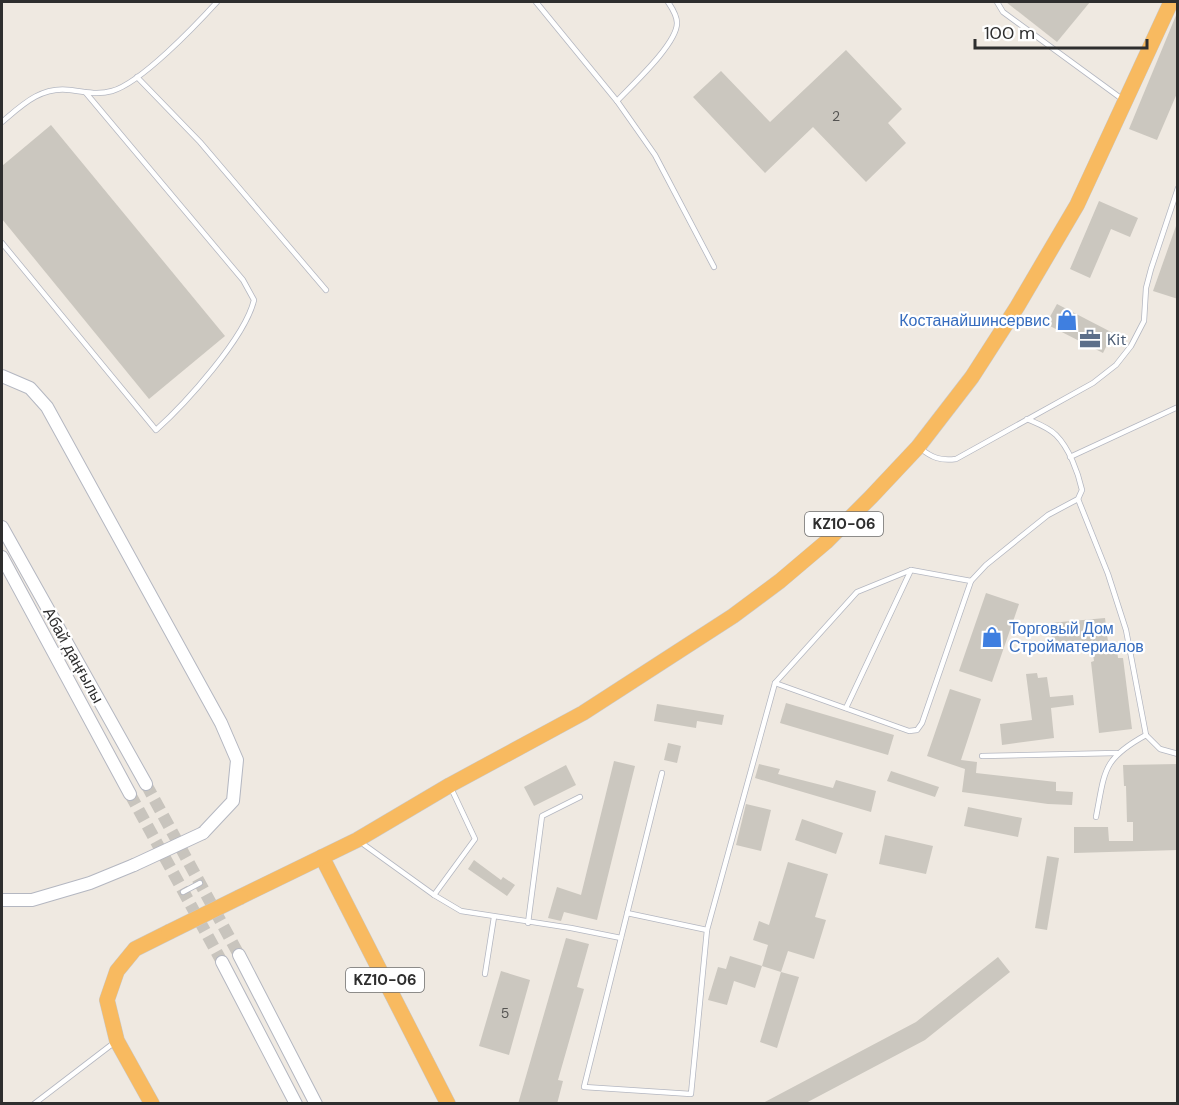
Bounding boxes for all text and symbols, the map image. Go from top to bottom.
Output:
scale bar [975,12,1148,50]
text: 100 m [984,21,1035,45]
house number: 2 [832,107,840,125]
shop icon: Костанайшинсервис [1055,308,1079,332]
place label: Костанайшинсервис [899,310,1050,331]
office icon: Kit [1078,327,1102,351]
place label: Kit [1107,329,1126,350]
road number: KZ10-06 [805,512,883,536]
street label: Абай даңғылы [38,603,109,707]
place label: Торговый Дом Стройматериалов [1009,618,1144,657]
shop icon: Торговый Дом Стройматериалов [980,625,1004,649]
road number: KZ10-06 [346,968,424,992]
house number: 5 [501,1004,509,1022]

